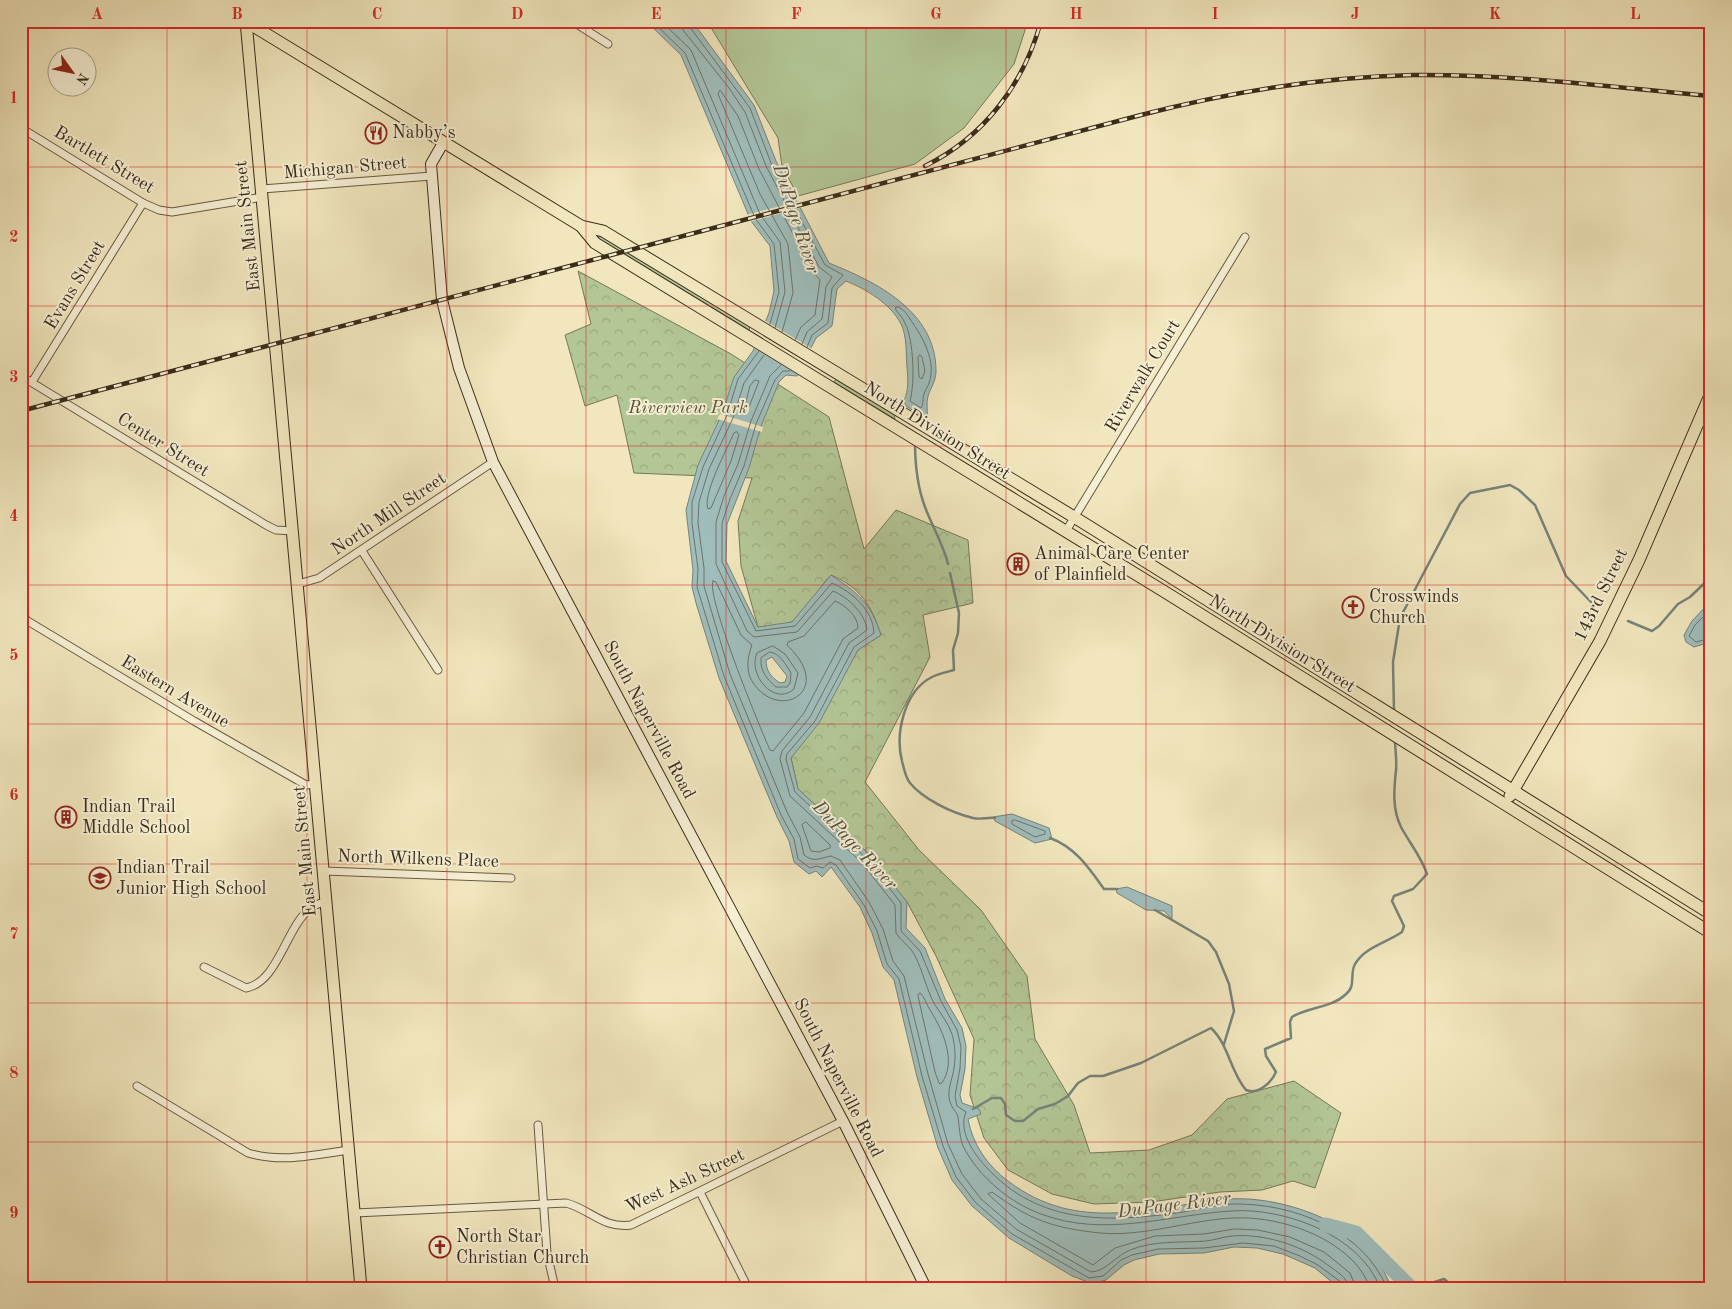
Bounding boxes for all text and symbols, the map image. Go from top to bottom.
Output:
text: A [91,7,103,23]
text: B [231,7,243,23]
text: C [372,7,382,23]
text: D [511,7,523,23]
text: E [650,7,662,23]
text: F [791,7,802,23]
text: G [930,7,942,23]
text: H [1069,7,1083,23]
text: I [1211,7,1219,23]
text: J [1351,7,1360,23]
text: K [1489,7,1501,23]
text: L [1630,7,1641,23]
north arrow [48,48,98,98]
text: N [73,70,91,87]
text: 1 [9,91,19,107]
restaurant icon: Nabby’s [364,121,388,145]
street label: Bartlett Street [51,123,157,197]
place label: Nabby’s [392,124,456,142]
street label: Michigan Street [283,154,407,182]
street label: East Main Street [232,160,264,292]
water label: DuPage River [768,161,822,277]
text: 2 [9,230,19,246]
street label: Evans Street [41,237,109,333]
street label: Riverwalk Court [1102,317,1184,435]
text: 3 [9,370,19,386]
street label: North Division Street [861,379,1013,483]
park label: Riverview Park [627,399,748,417]
street label: Center Street [114,410,212,480]
street label: North Mill Street [329,469,449,559]
text: 4 [9,509,19,525]
place label: Animal Care Center of Plainfield [1034,545,1190,584]
street label: 143rd Street [1571,546,1631,644]
building icon: Animal Care Center of Plainfield [1006,552,1030,576]
place label: Crosswinds Church [1369,588,1459,627]
street label: North Division Street [1206,592,1358,696]
church icon: Crosswinds Church [1341,595,1365,619]
street label: South Naperville Road [600,638,698,802]
text: 5 [9,648,19,664]
street label: Eastern Avenue [118,653,232,731]
street label: East Main Street [290,785,320,917]
text: 6 [9,788,19,804]
water label: DuPage River [807,797,900,895]
place label: Indian Trail Middle School [82,798,191,837]
building icon: Indian Trail Middle School [54,805,78,829]
street label: North Wilkens Place [337,847,499,871]
place label: Indian Trail Junior High School [116,859,267,898]
school or university icon: Indian Trail Junior High School [88,866,112,890]
text: 7 [9,927,19,943]
street label: South Naperville Road [790,995,886,1161]
text: 8 [9,1066,19,1082]
street label: West Ash Street [623,1146,747,1216]
water label: DuPage River [1115,1190,1233,1223]
text: 9 [9,1206,19,1222]
place label: North Star Christian Church [456,1228,589,1267]
church icon: North Star Christian Church [428,1235,452,1259]

